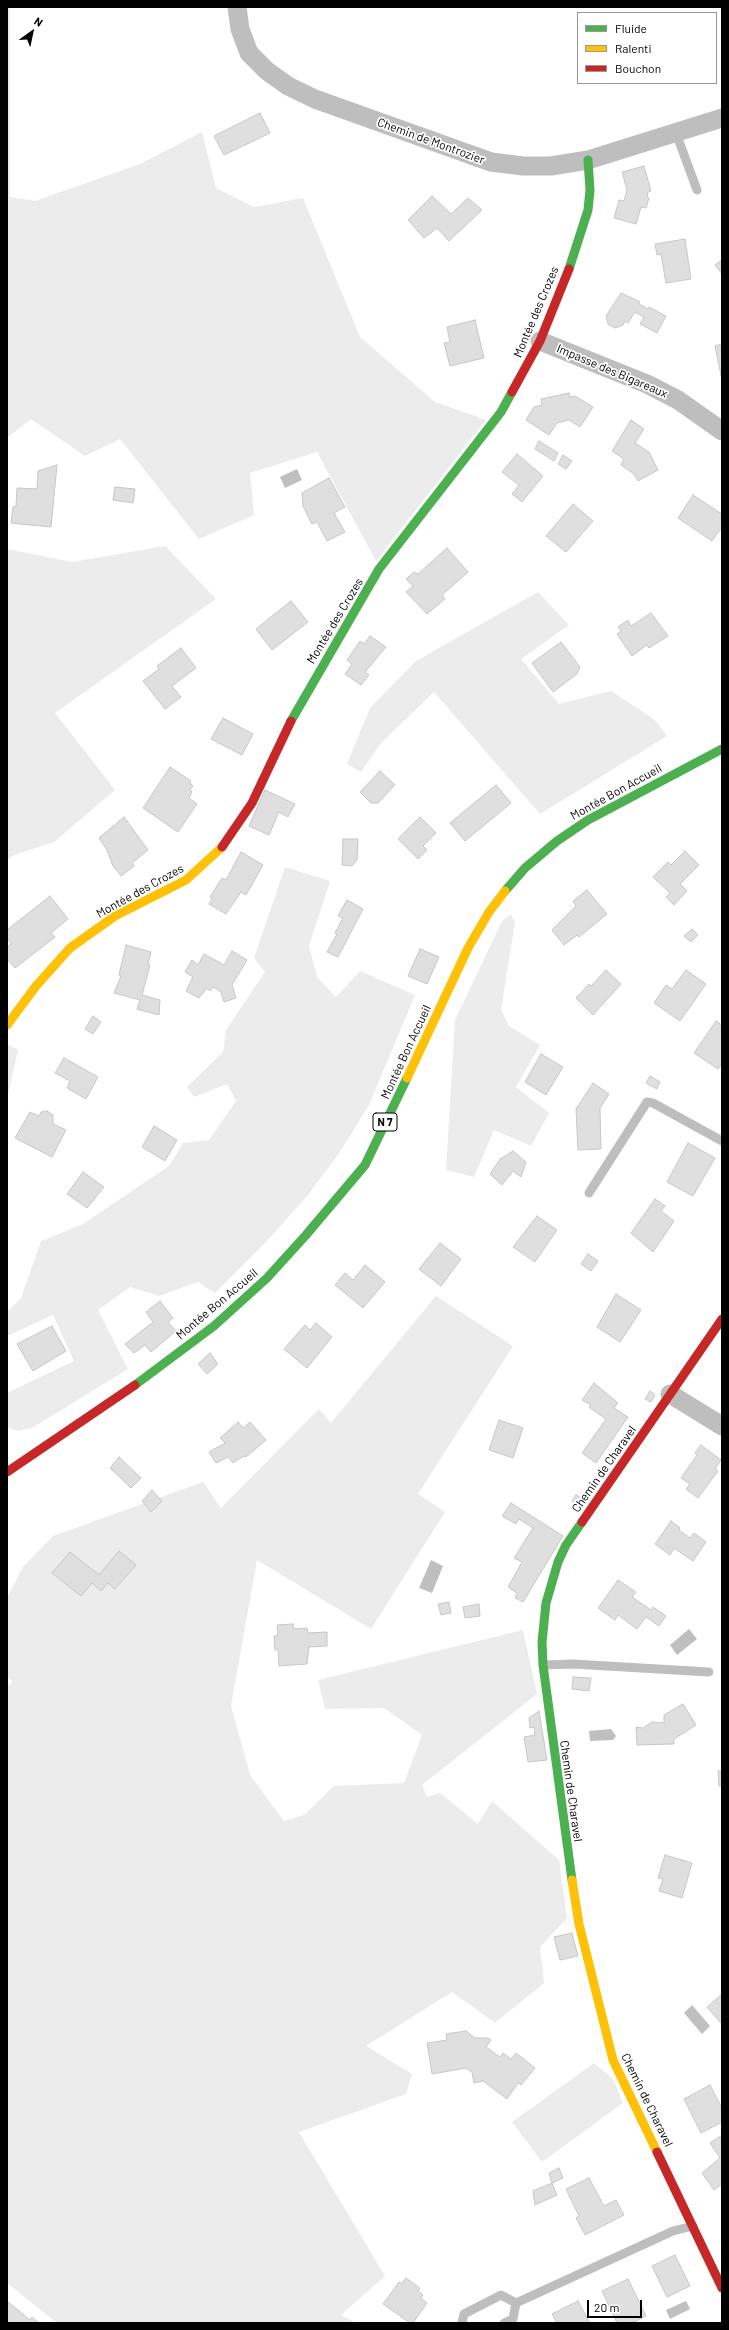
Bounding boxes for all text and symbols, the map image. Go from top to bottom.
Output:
north arrow [12,12,52,52]
legend [577,12,717,84]
text: N [32,14,45,29]
text: Fluide [615,21,647,35]
text: Ralenti [615,41,652,55]
text: Bouchon [615,61,661,75]
street label: Chemin de Montrozier [375,115,487,167]
street label: Montée des Crozes [510,264,562,360]
street label: Impasse des Bigareaux [554,341,670,401]
street label: Montée des Crozes [304,575,366,667]
street label: Montée Bon Accueil [568,761,664,823]
street label: Montée des Crozes [94,861,186,921]
street label: Montée Bon Accueil [378,1003,434,1101]
road number: N 7 [373,1113,397,1131]
street label: Montée Bon Accueil [173,1266,261,1342]
street label: Chemin de Charavel [569,1423,639,1515]
street label: Chemin de Charavel [557,1739,585,1843]
street label: Chemin de Charavel [618,2051,676,2149]
scale bar [589,2292,644,2318]
text: 20 m [594,2300,620,2314]

